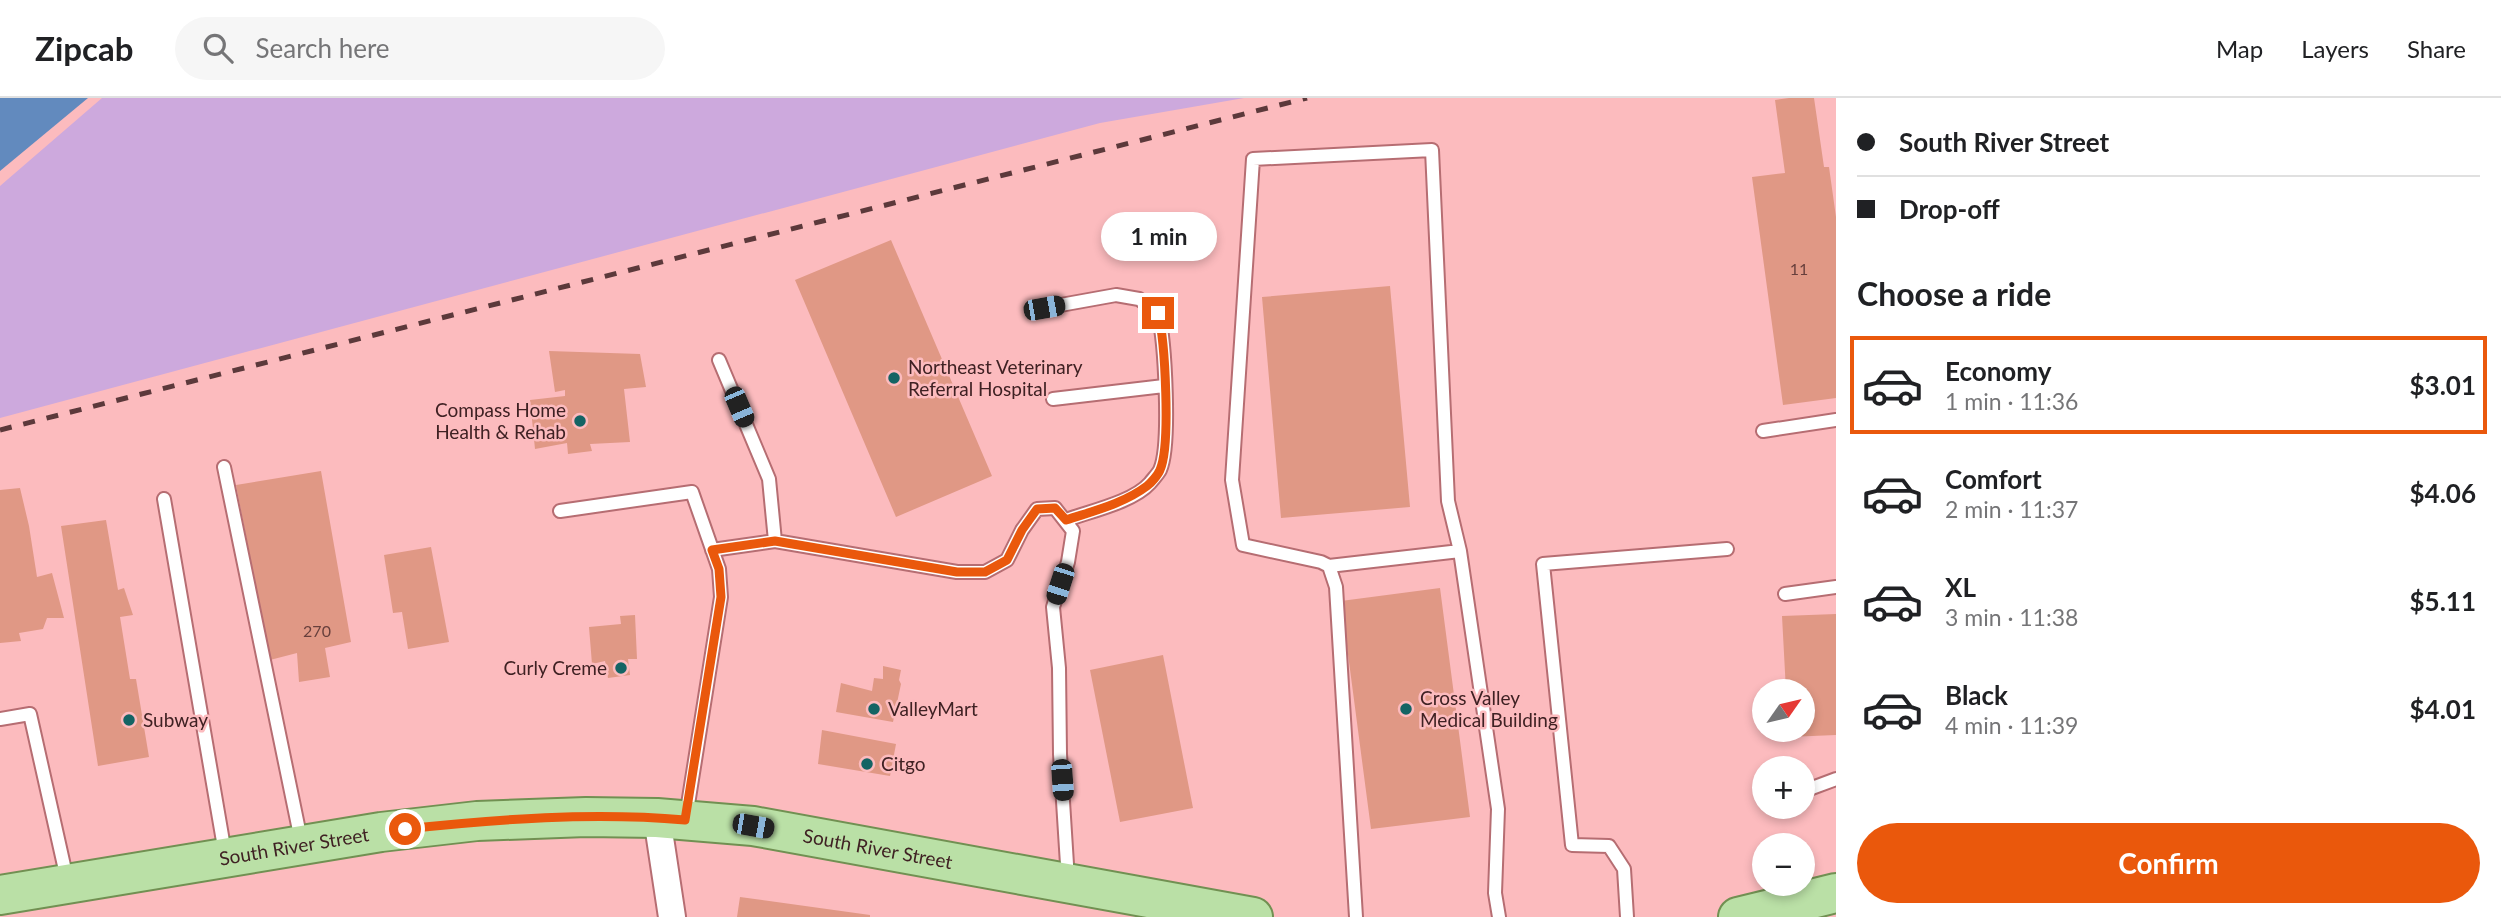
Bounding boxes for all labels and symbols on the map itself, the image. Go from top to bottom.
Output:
callout: 1 min [1100,212,1216,260]
house number: 11 [1790,259,1808,278]
car [1022,294,1067,322]
route end [1142,297,1174,329]
place label: Northeast Veterinary Referral Hospital [908,355,1083,400]
marker: Northeast Veterinary Referral Hospital [886,370,902,386]
car [722,384,757,430]
place label: Compass Home Health & Rehab [435,398,566,443]
marker: Compass Home Health & Rehab [572,413,588,429]
car [1044,561,1077,607]
house number: 270 [303,621,331,640]
place label: Curly Creme [503,656,607,679]
marker: Curly Creme [613,660,629,676]
north arrow [1752,679,1815,742]
place label: Cross Valley Medical Building [1420,686,1558,731]
place label: ValleyMart [888,697,978,720]
marker: ValleyMart [866,701,882,717]
marker: Cross Valley Medical Building [1398,701,1414,717]
place label: Subway [143,708,208,731]
marker: Subway [121,712,137,728]
place label: Citgo [881,752,926,775]
marker: Citgo [859,756,875,772]
car [1051,758,1074,802]
car [731,812,776,840]
route start [389,813,421,845]
street label: South River Street [217,822,371,870]
street label: South River Street [801,823,955,873]

